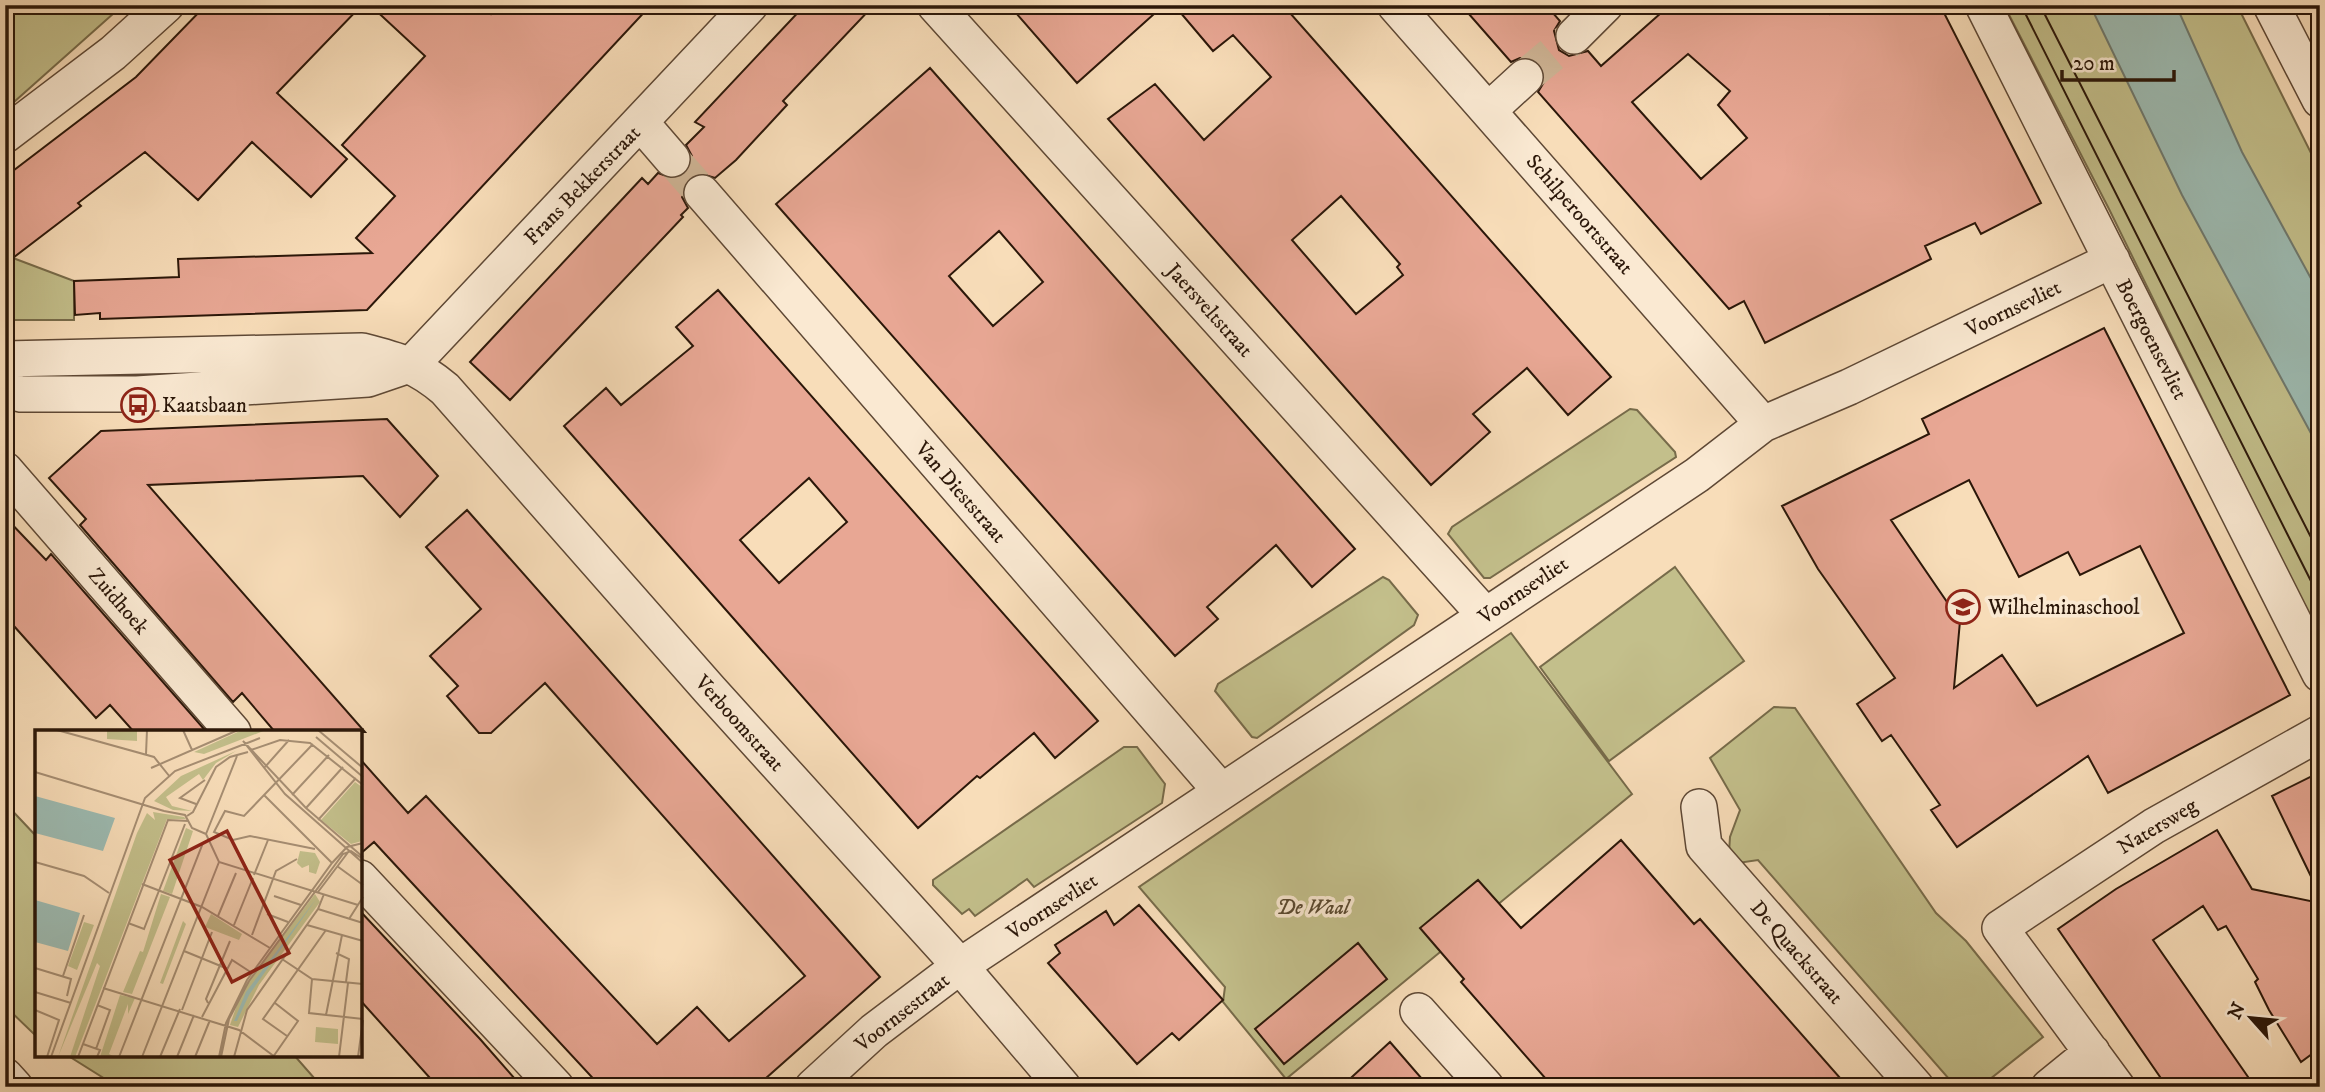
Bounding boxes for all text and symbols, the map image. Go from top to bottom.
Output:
scale bar [2062,38,2174,82]
text: 20 m [2073,51,2115,77]
street label: Frans Bekkerstraat [519,120,647,251]
street label: Schilperoortstraat [1520,149,1639,280]
street label: Jaersveltstraat [1159,257,1258,363]
street label: Voornsevliet [1961,275,2066,344]
street label: Boergoensevliet [2110,275,2193,404]
bus stop icon: Kaatsbaan [119,386,157,424]
place label: Kaatsbaan [162,393,247,419]
street label: Van Dieststraat [908,436,1012,549]
street label: Voornsevliet [1473,551,1574,631]
street label: Zuidhoek [82,563,155,641]
school or university icon: Wilhelminaschool [1944,588,1982,626]
place label: Wilhelminaschool [1987,595,2140,621]
street label: Verboomstraat [688,669,790,777]
inset map [35,730,362,1057]
street label: Natersweg [2113,793,2203,861]
street label: Voornsevliet [1001,868,1103,946]
park label: De Waal [1277,895,1352,921]
street label: De Quackstraat [1744,895,1849,1010]
street label: Voornsestraat [849,968,955,1058]
north arrow [2216,984,2286,1054]
text: N [2223,998,2251,1023]

